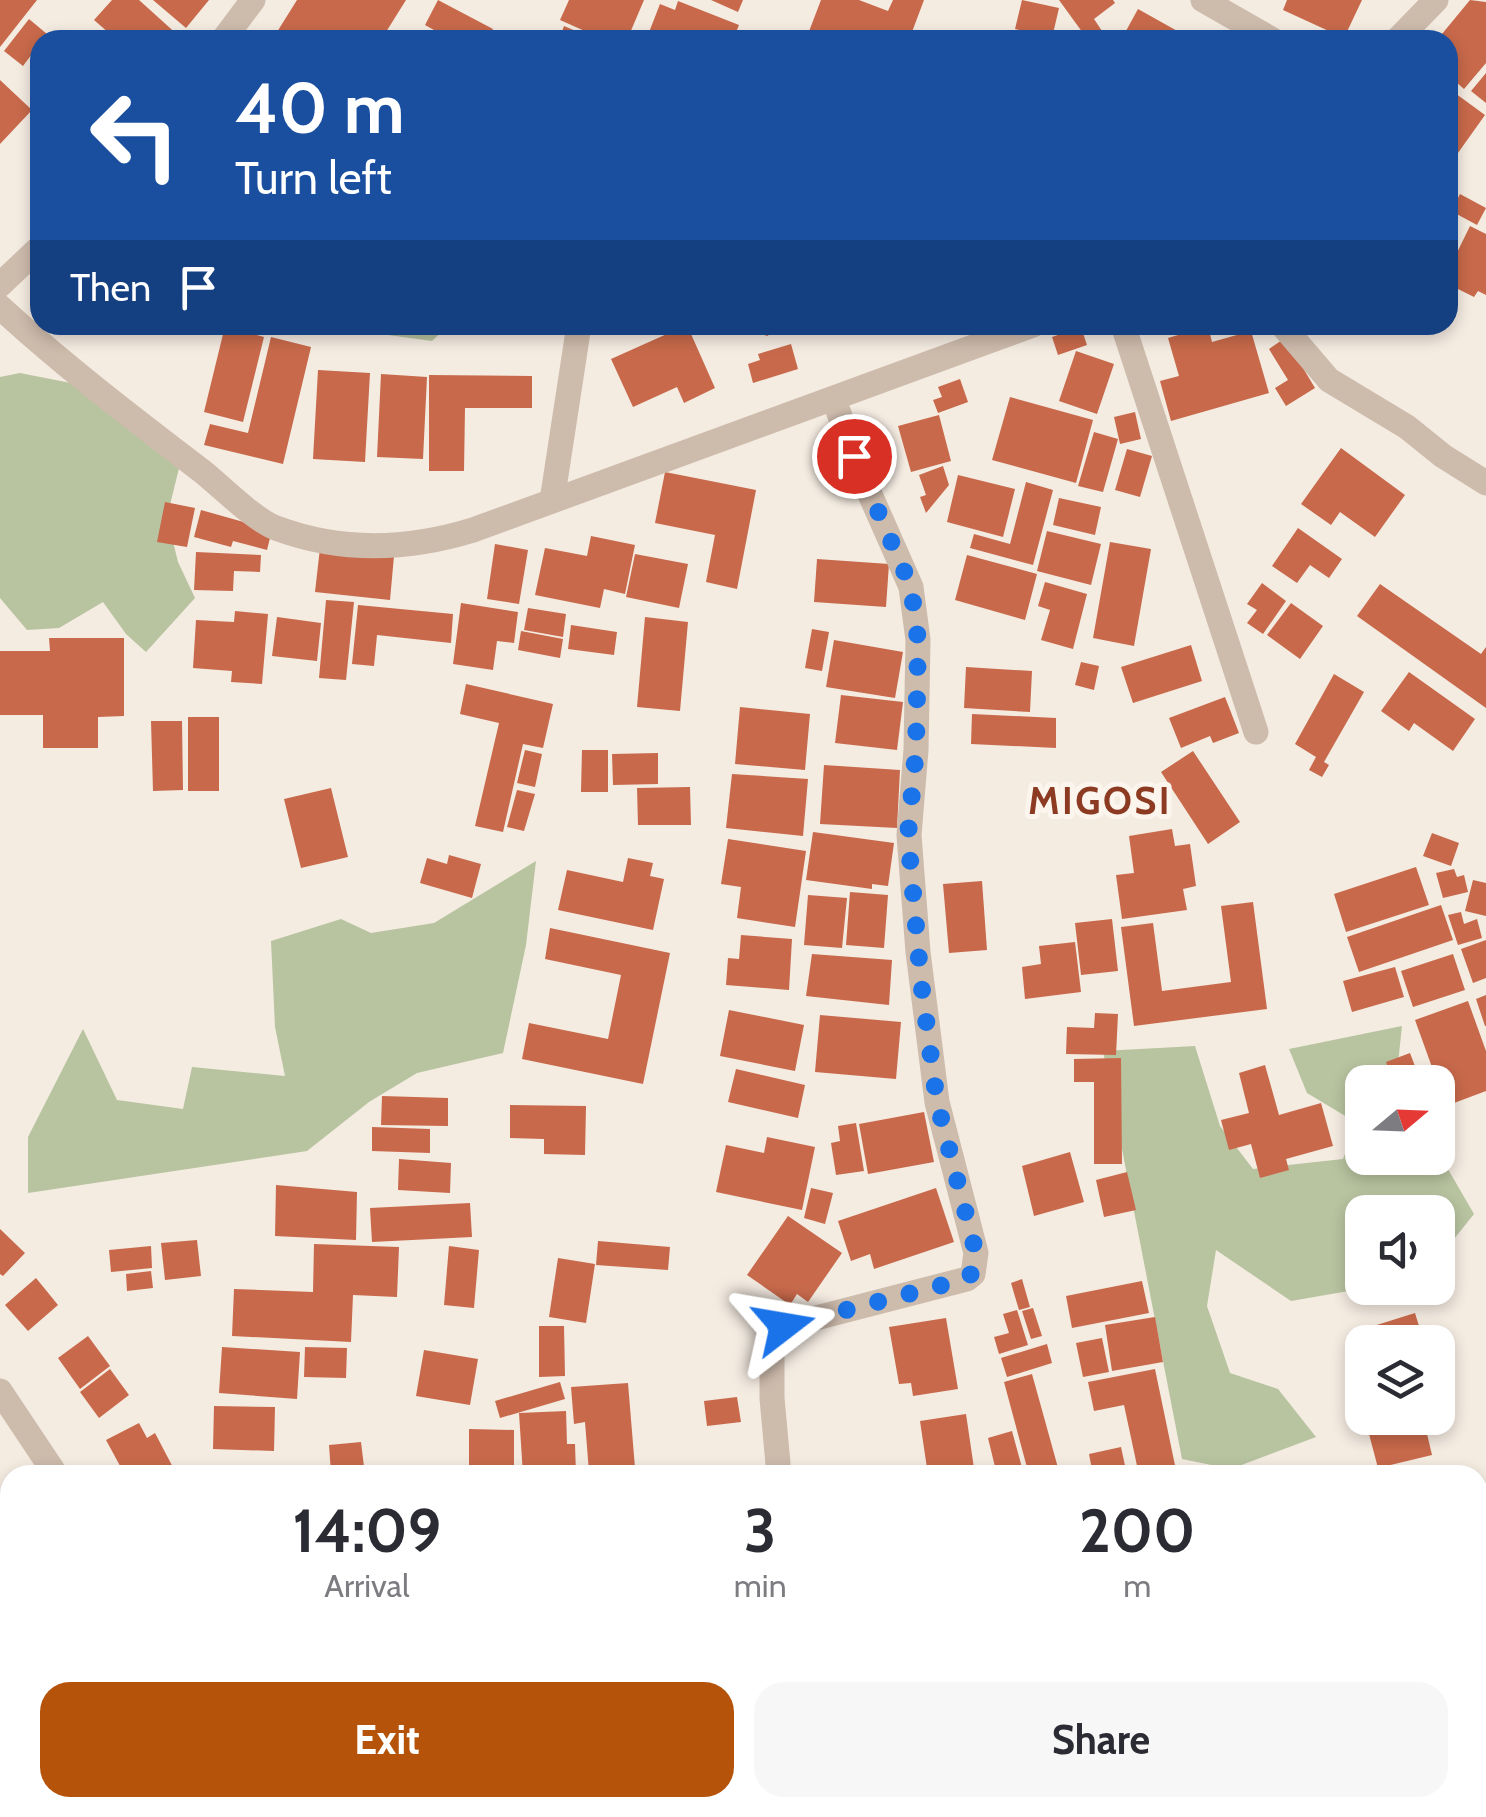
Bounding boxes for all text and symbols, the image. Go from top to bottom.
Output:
text: 40 m [235,65,404,151]
icon: left [70,70,200,200]
text: Turn left [235,151,392,205]
icon: arrive [171,260,226,315]
text: Then [70,264,151,311]
pin [812,414,897,499]
icon: arrive [827,429,882,484]
district label: MIGOSI [1028,777,1172,824]
north arrow [1345,1065,1455,1175]
map controls [1345,1065,1455,1435]
button: sound [1345,1195,1455,1305]
position arrow [732,1274,836,1378]
button: layers [1345,1325,1455,1435]
text: 14:09 [292,1494,441,1567]
text: 3 [744,1494,776,1567]
text: 200 [1079,1494,1195,1567]
text: Arrival [324,1566,409,1605]
text: min [734,1566,787,1605]
text: m [1123,1566,1151,1605]
button: Exit [40,1682,734,1797]
button: Share [754,1682,1448,1797]

